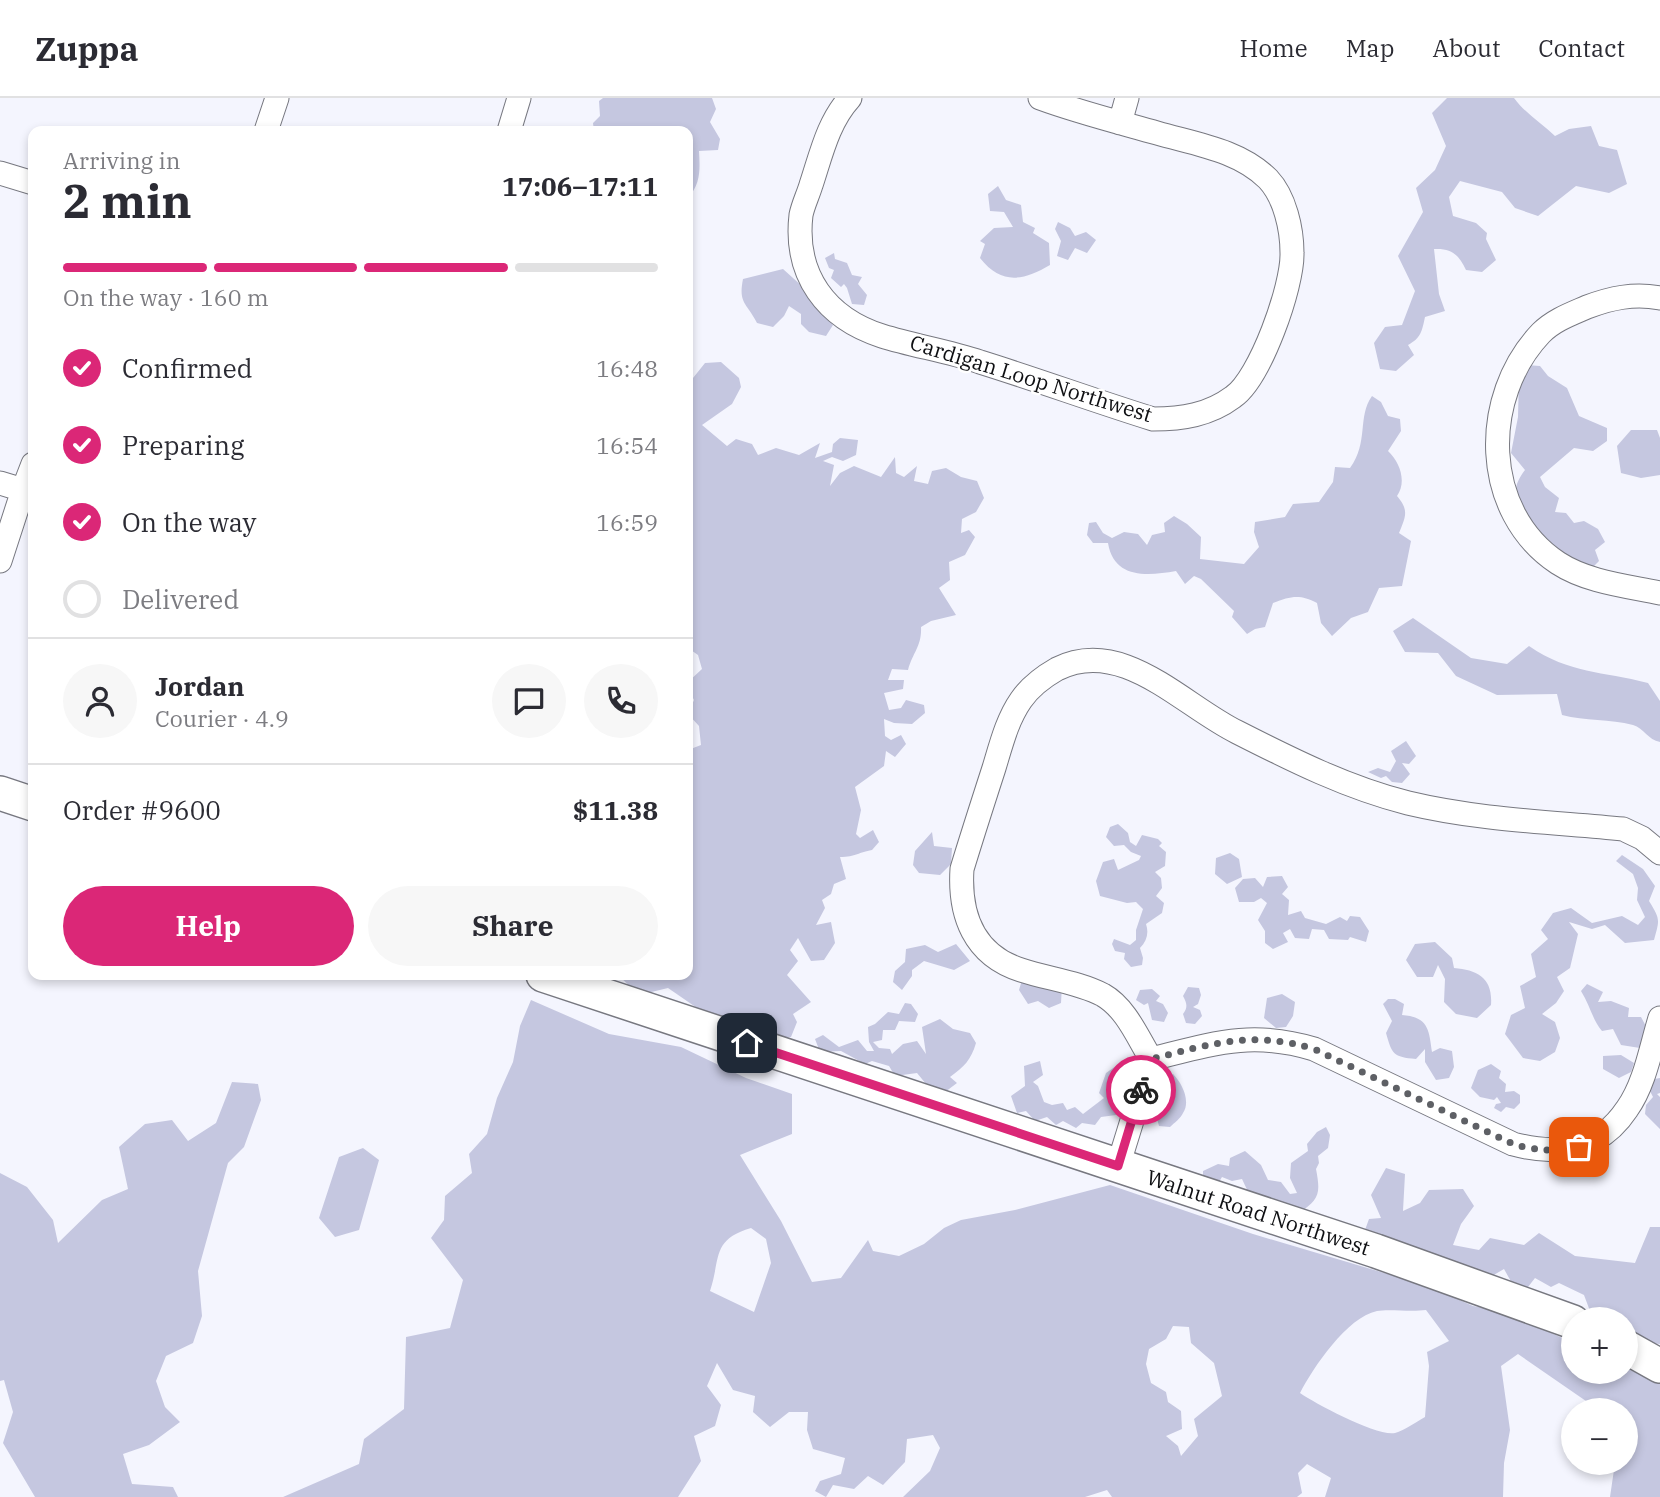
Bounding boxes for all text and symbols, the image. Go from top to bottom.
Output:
text: Zuppa [35,27,139,70]
text: Home [1240,32,1308,64]
text: Map [1346,32,1394,64]
text: About [1432,32,1500,64]
text: Contact [1538,32,1625,64]
text: Arriving in [63,145,180,175]
text: 17:06–17:11 [502,169,658,203]
text: 2 min [63,171,192,231]
text: On the way · 160 m [63,282,269,312]
street label: Cardigan Loop Northwest [907,328,1156,428]
icon: check [63,349,101,387]
text: Confirmed [122,351,253,385]
text: 16:48 [596,353,658,383]
icon: check [63,426,101,464]
text: Preparing [122,428,244,462]
text: 16:54 [596,430,658,460]
icon: check [63,503,101,541]
text: On the way [122,505,256,539]
text: 16:59 [596,507,658,537]
text: Delivered [122,582,239,616]
button: person [63,664,137,738]
button: chat [492,664,566,738]
button: phone [584,664,658,738]
text: Jordan [155,669,245,703]
text: Courier · 4.9 [155,703,289,733]
text: Order #9600 [63,793,221,827]
text: $11.38 [573,793,658,827]
button: Help [63,886,354,966]
button: Share [368,886,658,966]
pin [717,1013,777,1073]
icon: home [728,1024,766,1062]
courier [1106,1055,1176,1125]
icon: bike [1122,1071,1160,1109]
pin [1549,1117,1609,1177]
icon: bag [1560,1128,1598,1166]
street label: Walnut Road Northwest [1143,1163,1374,1261]
map controls [1561,1307,1638,1475]
button: + [1561,1307,1638,1384]
button: − [1561,1398,1638,1475]

